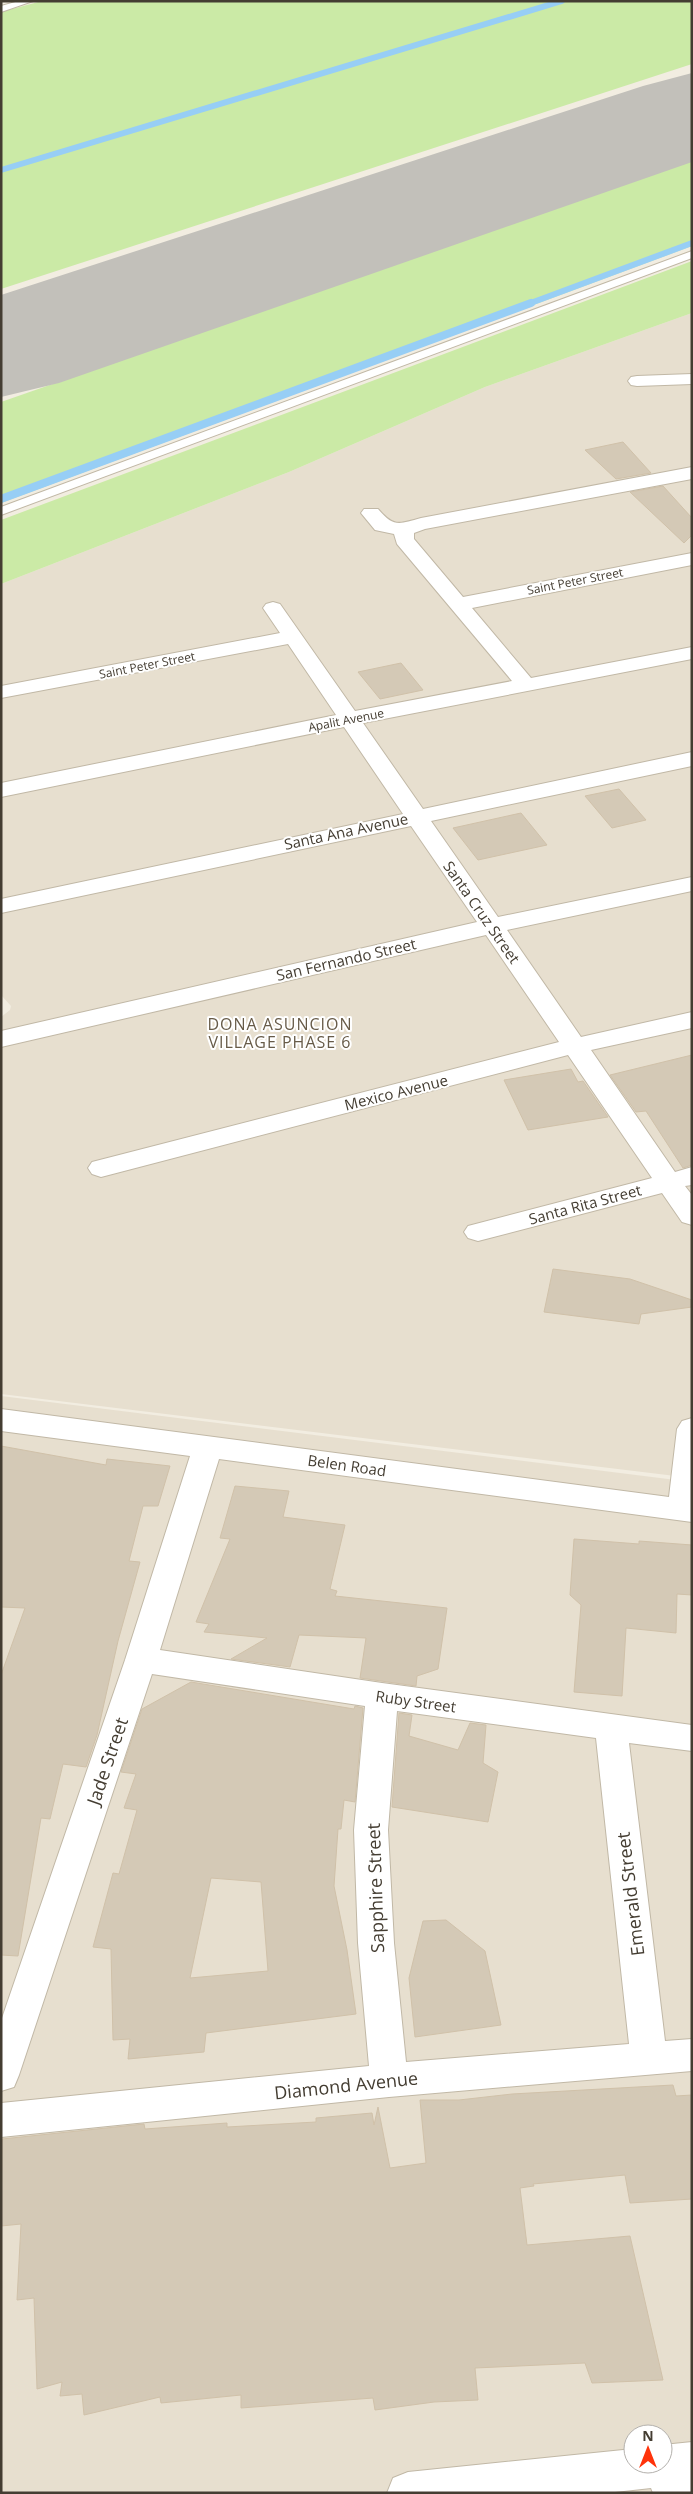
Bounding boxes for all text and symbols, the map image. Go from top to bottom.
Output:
street label: Saint Peter Street [526,563,624,599]
street label: Saint Peter Street [98,647,196,683]
street label: Apalit Avenue [307,704,386,736]
street label: Santa Ana Avenue [282,808,410,854]
street label: Santa Cruz Street [439,857,525,967]
street label: San Fernando Street [274,933,418,985]
district label: DONA ASUNCION VILLAGE PHASE 6 [207,1013,353,1053]
street label: Mexico Avenue [342,1069,450,1115]
street label: Santa Rita Street [526,1179,644,1229]
street label: Belen Road [306,1450,388,1480]
street label: Ruby Street [375,1685,457,1717]
street label: Jade Street [80,1714,133,1810]
street label: Sapphire Street [361,1823,389,1953]
street label: Emerald Street [610,1831,650,1957]
street label: Diamond Avenue [273,2066,419,2104]
north arrow [623,2424,673,2474]
text: N [642,2426,654,2445]

